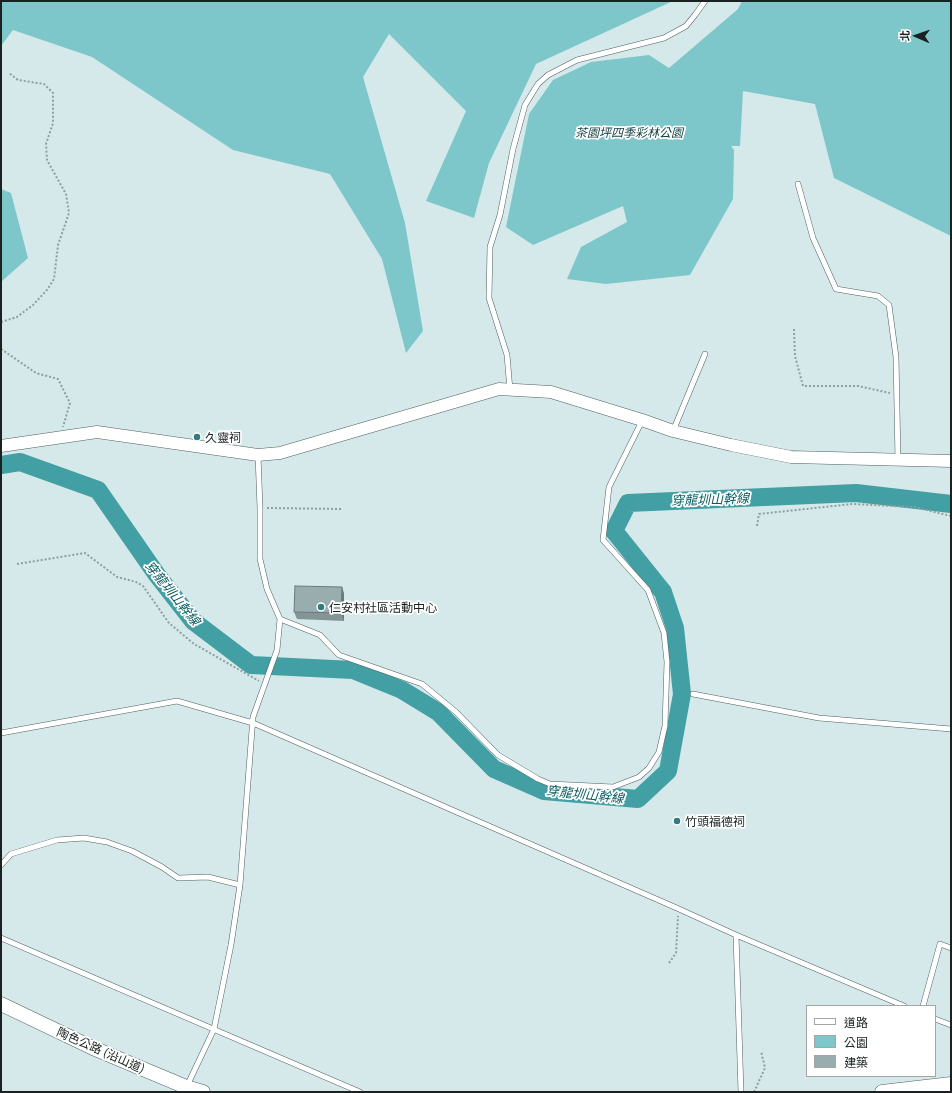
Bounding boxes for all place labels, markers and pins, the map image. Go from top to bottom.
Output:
place label: 久靈祠 [205,430,241,444]
marker: 久靈祠 [192,432,202,442]
place label: 仁安村社區活動中心 [329,600,437,614]
marker: 仁安村社區活動中心 [316,602,326,612]
place label: 竹頭福德祠 [685,814,745,828]
marker: 竹頭福德祠 [672,816,682,826]

